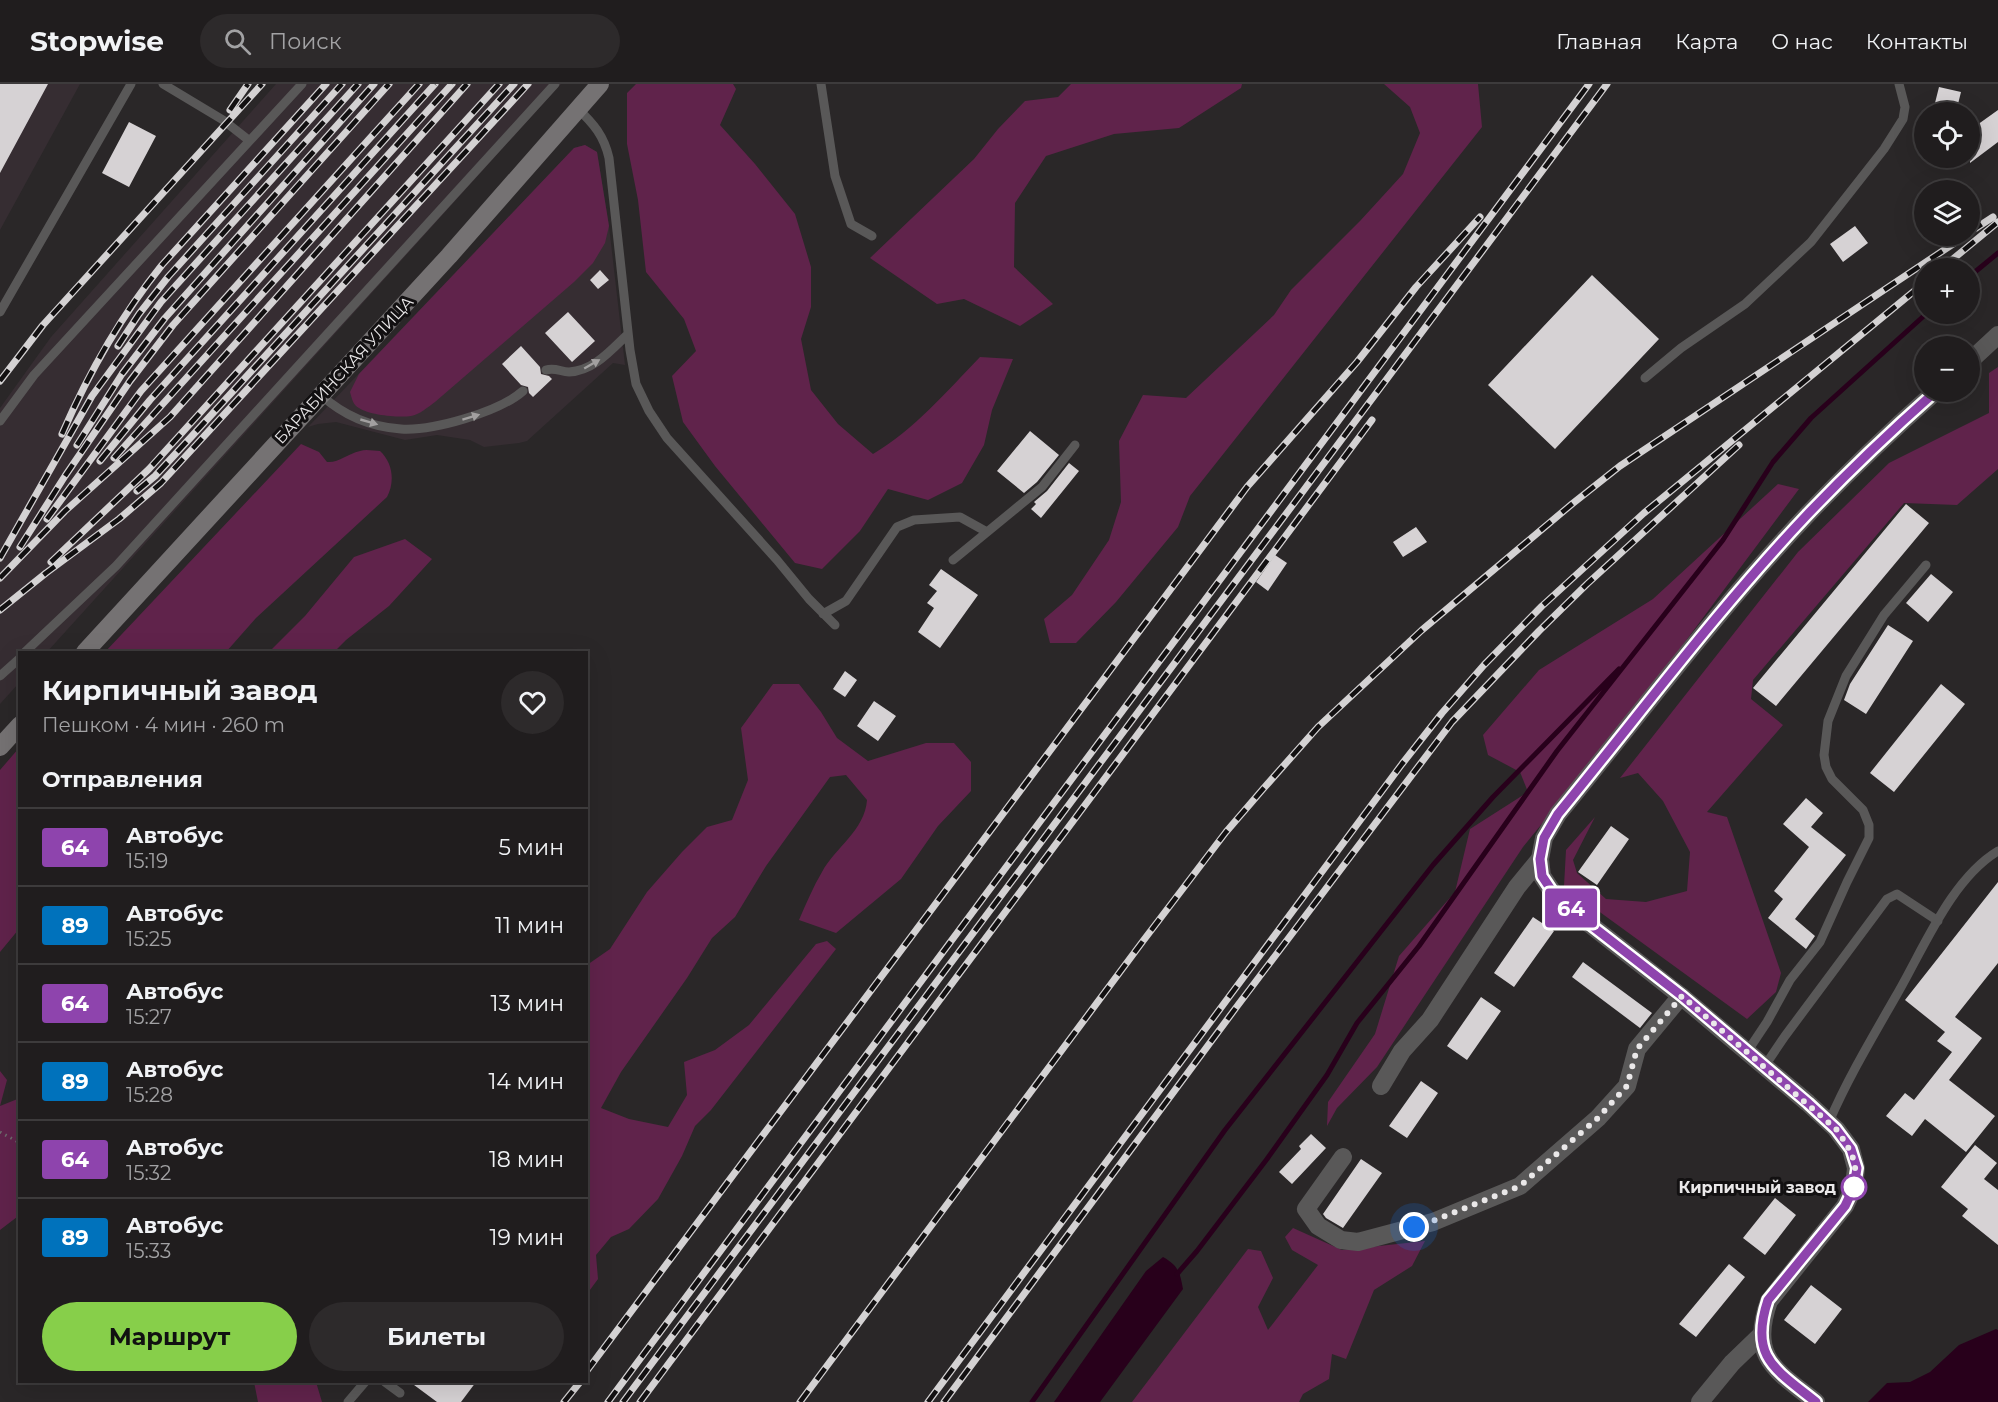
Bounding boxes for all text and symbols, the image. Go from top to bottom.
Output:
search box [200,14,620,68]
text: Stopwise [30,24,164,58]
icon: search [221,25,254,58]
text: Поиск [269,28,341,55]
text: Главная [1556,29,1642,54]
text: Карта [1675,29,1738,54]
text: О нас [1771,29,1833,54]
text: Контакты [1866,29,1968,54]
map controls [1914,102,1980,402]
button: locate [1914,102,1980,168]
button: layers [1914,180,1980,246]
button: + [1914,258,1980,324]
street label: БАРАБИНСКАЯ УЛИЦА [271,292,417,448]
button: − [1914,336,1980,402]
one-way arrow [584,359,601,369]
one-way arrow [462,412,480,421]
one-way arrow [360,418,378,427]
button: heart [501,671,564,734]
text: Кирпичный завод [42,673,318,707]
text: Пешком · 4 мин · 260 m [42,713,285,737]
text: Отправления [42,766,203,793]
text: Автобус [126,822,224,849]
text: 5 мин [498,834,564,861]
text: 64 [61,835,89,860]
text: 15:19 [126,849,168,873]
line badge: 64 [1544,888,1598,928]
text: 64 [1557,896,1585,921]
text: Автобус [126,900,224,927]
text: 11 мин [495,912,564,939]
text: 89 [61,913,89,938]
text: 15:25 [126,927,171,951]
text: Автобус [126,978,224,1005]
text: 13 мин [491,990,564,1017]
text: 64 [61,991,89,1016]
text: 15:27 [126,1005,172,1029]
text: Автобус [126,1056,224,1083]
text: 14 мин [488,1068,564,1095]
text: 89 [61,1069,89,1094]
text: 15:28 [126,1083,173,1107]
text: Автобус [126,1134,224,1161]
text: 18 мин [489,1146,564,1173]
text: 64 [61,1147,89,1172]
text: 15:32 [126,1161,171,1185]
marker: Кирпичный завод [1841,1174,1867,1200]
place label: Кирпичный завод [1679,1178,1836,1197]
text: Автобус [126,1212,224,1239]
your location [1399,1212,1429,1242]
text: 19 мин [490,1224,564,1251]
text: 89 [61,1225,89,1250]
text: 15:33 [126,1239,171,1263]
button: Маршрут [42,1302,297,1371]
button: Билеты [309,1302,564,1371]

